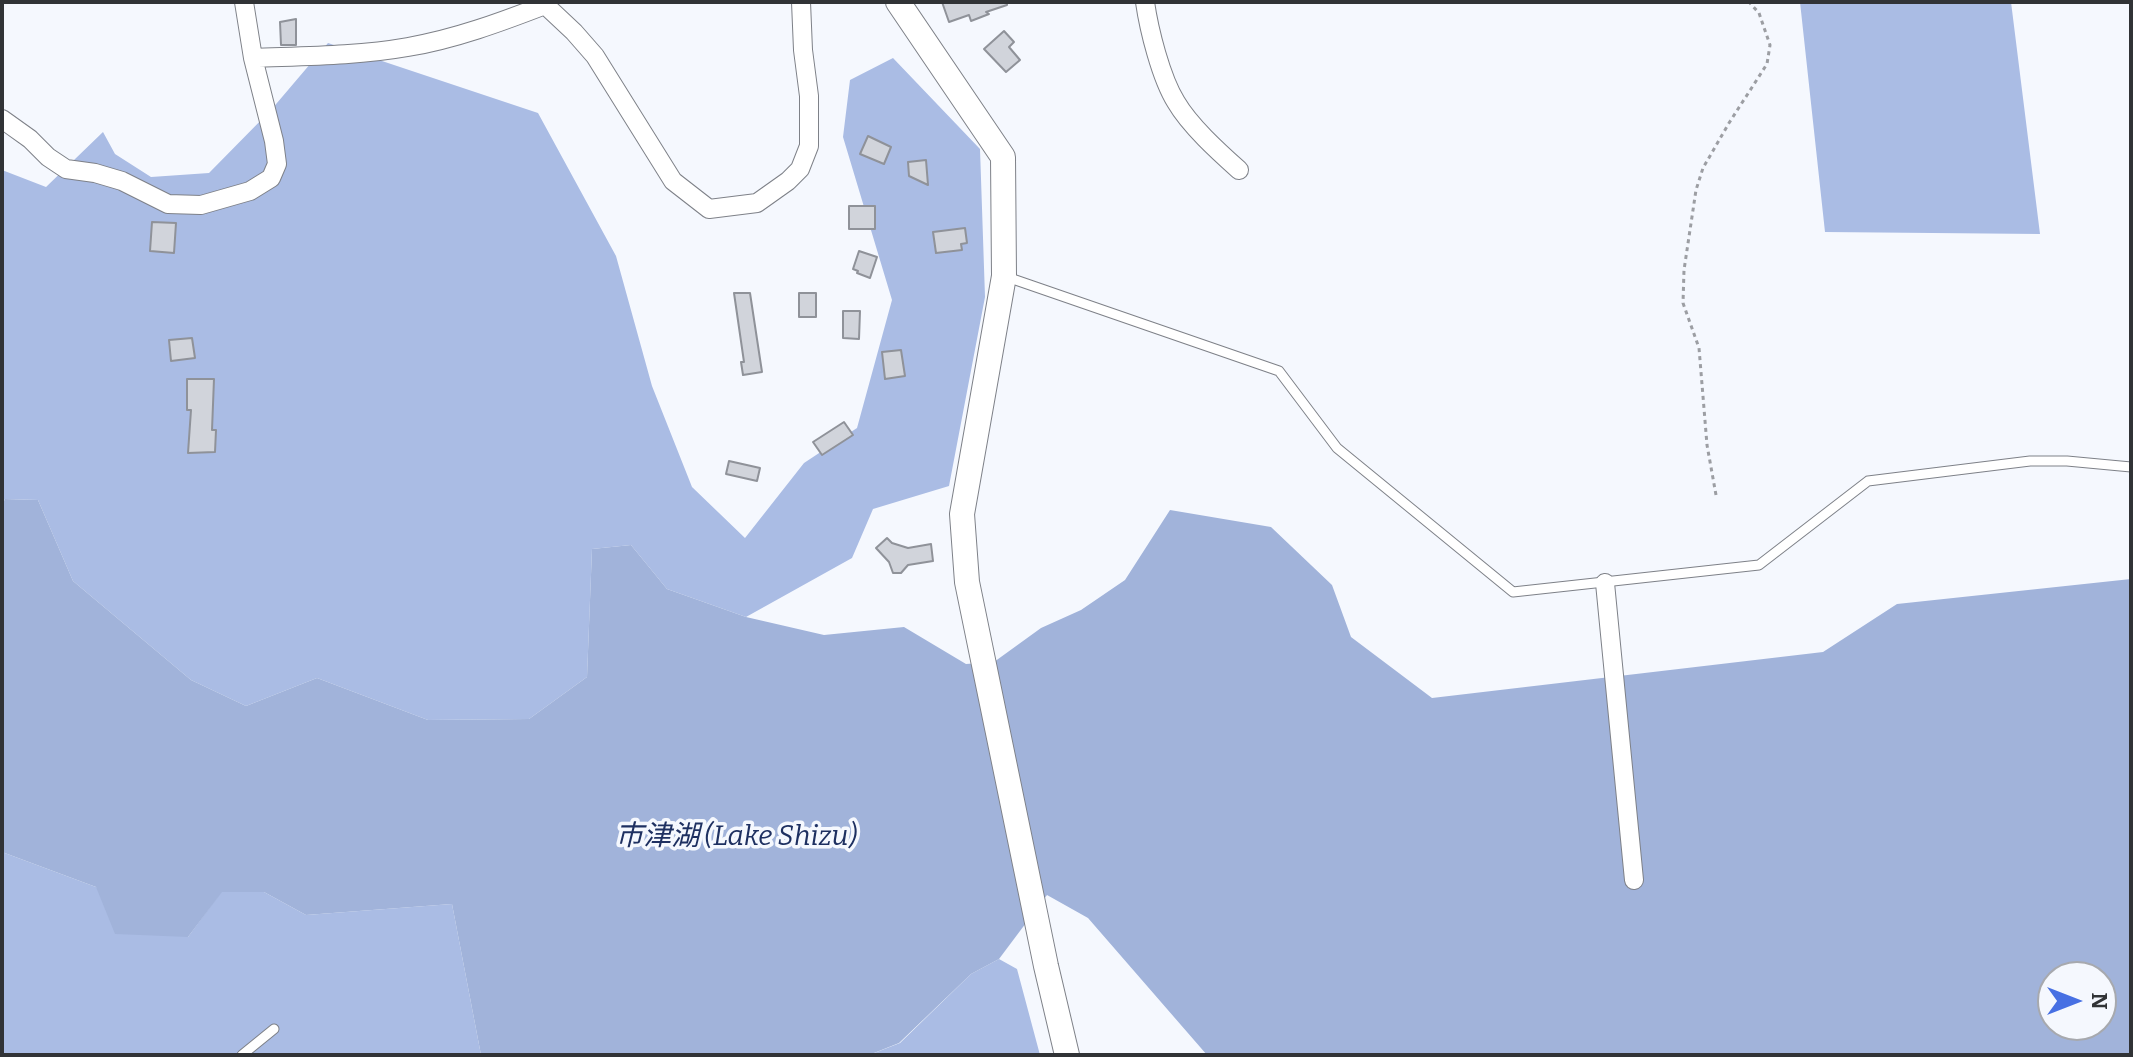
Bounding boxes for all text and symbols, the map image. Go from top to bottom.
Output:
water label: 市津湖 (Lake Shizu) [615,820,857,854]
north arrow [2037,961,2117,1041]
text: N [2086,993,2113,1009]

